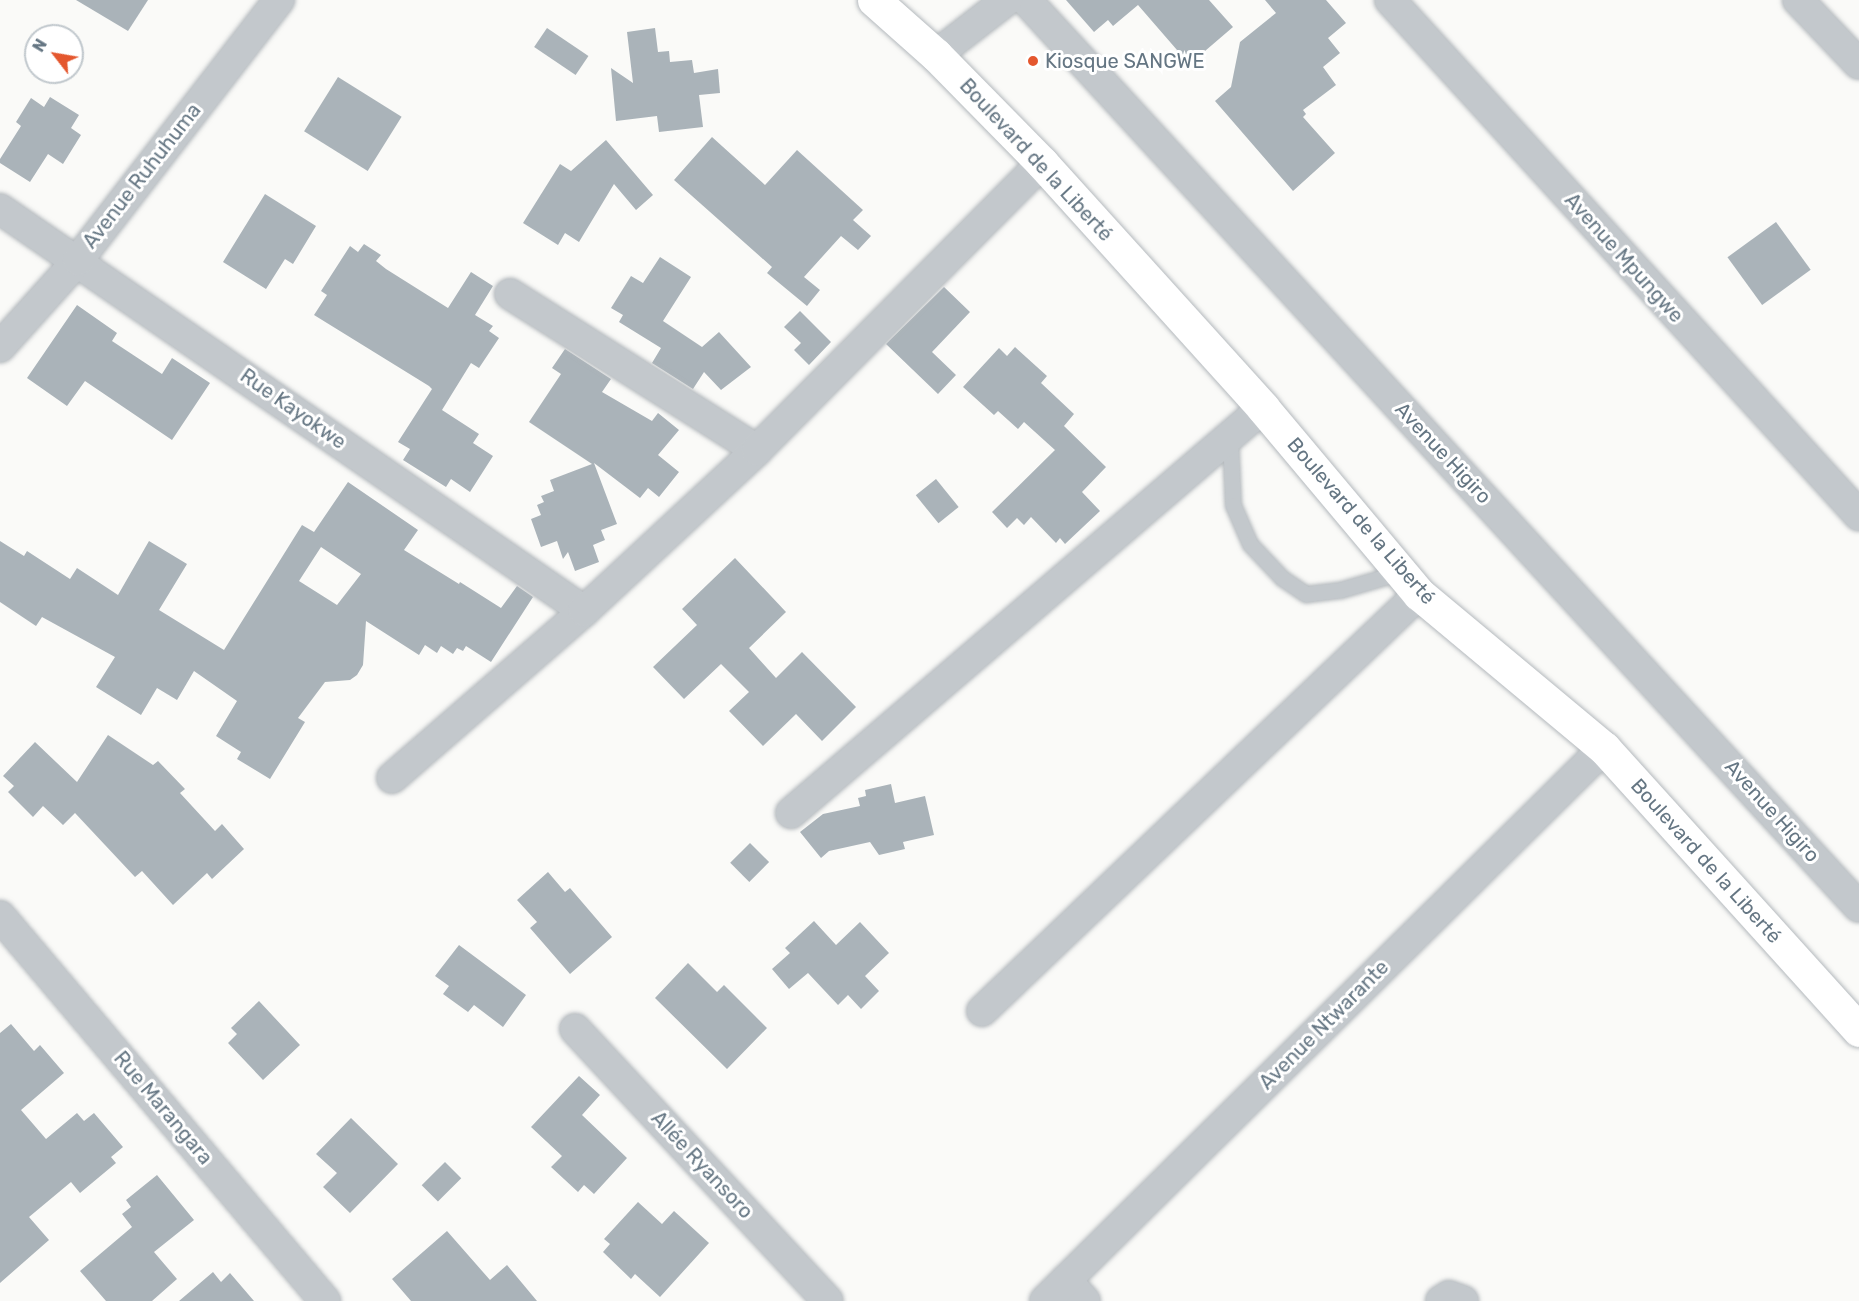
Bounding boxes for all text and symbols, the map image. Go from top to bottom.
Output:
north arrow [24,24,84,84]
text: N [29,36,51,55]
place label: Kiosque SANGWE [1045,49,1205,73]
marker: Kiosque SANGWE [1026,54,1040,68]
street label: Boulevard de la Liberté [955,74,1117,246]
street label: Avenue Ruhuhuma [78,99,206,253]
street label: Avenue Mpungwe [1560,188,1688,328]
street label: Rue Kayokwe [236,364,350,454]
street label: Avenue Higiro [1390,397,1496,509]
street label: Boulevard de la Liberté [1282,433,1440,609]
street label: Avenue Higiro [1720,755,1824,867]
street label: Boulevard de la Liberté [1626,774,1786,948]
street label: Avenue Ntwarante [1254,955,1394,1095]
street label: Rue Marangara [109,1047,217,1169]
street label: Allée Ryansoro [646,1106,758,1224]

